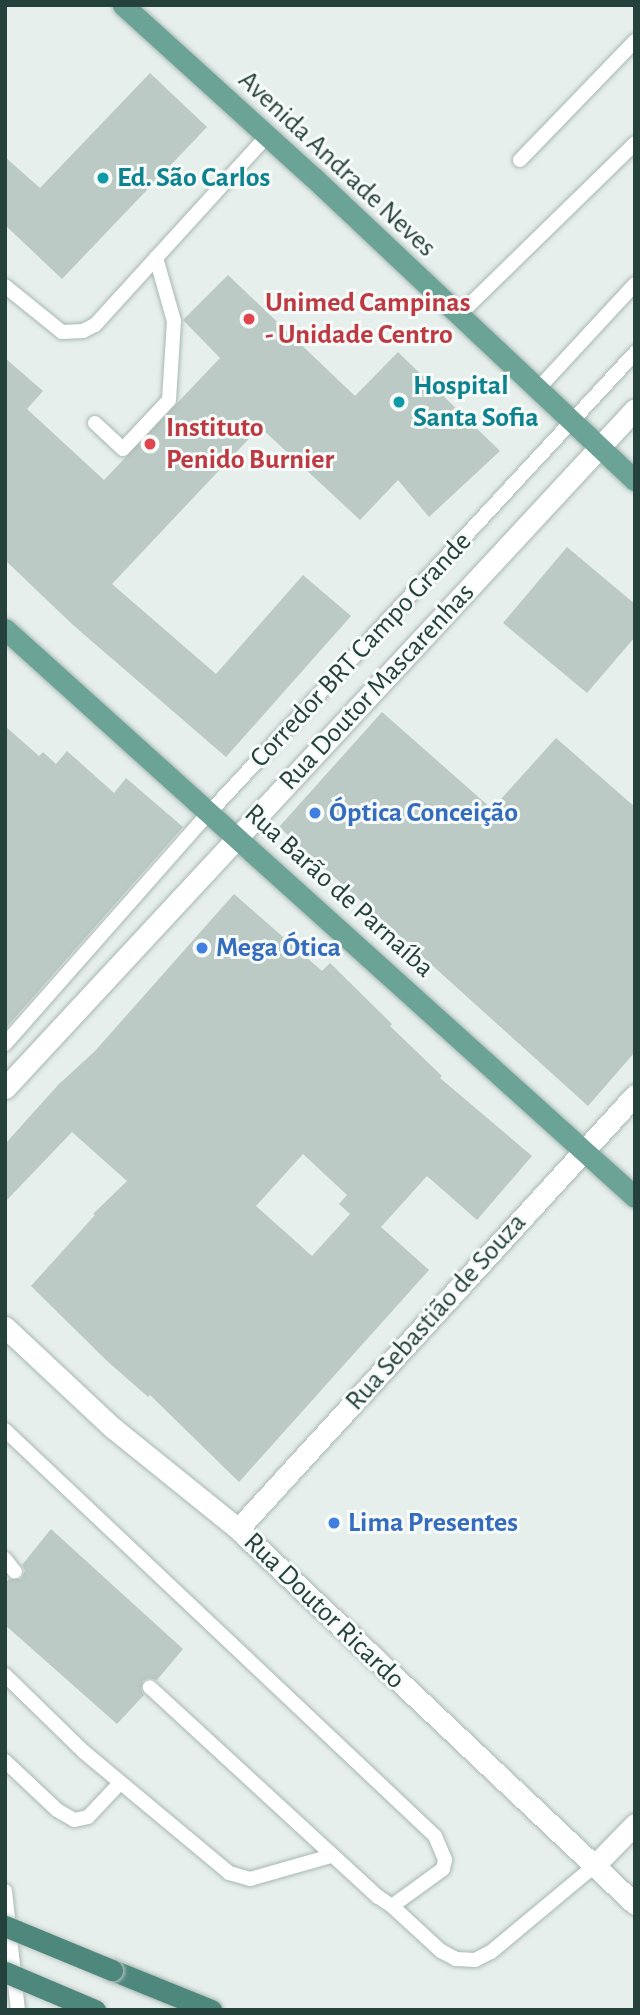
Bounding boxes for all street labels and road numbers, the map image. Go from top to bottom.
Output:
street label: Avenida Andrade Neves [231,64,443,264]
street label: Corredor BRT Campo Grande [243,525,479,775]
street label: Rua Doutor Mascarenhas [272,576,482,798]
street label: Rua Barão de Parnaíba [237,797,441,985]
street label: Rua Sebastião de Souza [338,1206,534,1418]
street label: Rua Doutor Ricardo [236,1526,412,1696]

